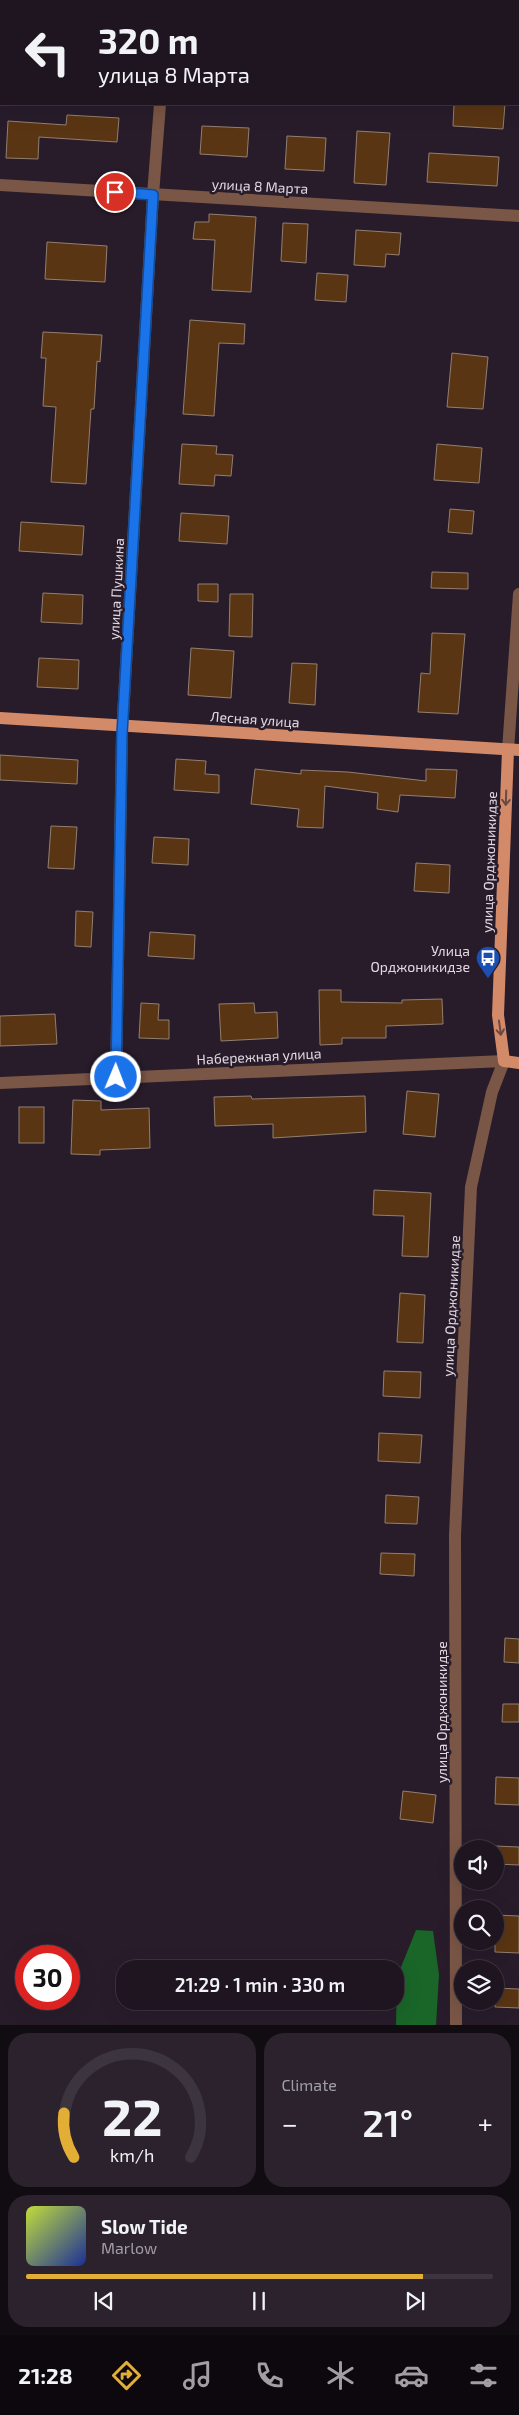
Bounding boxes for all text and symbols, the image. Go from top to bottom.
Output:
text: 320 m [98,19,199,61]
icon: left [15,20,80,85]
text: улица 8 Марта [98,61,250,87]
pin [94,171,136,213]
street label: улица 8 Марта [211,175,309,197]
icon: arrive [101,178,129,206]
street label: улица Пушкина [105,538,127,640]
street label: Лесная улица [210,707,300,731]
one-way arrow [502,790,511,806]
street label: улица Орджоникидзе [478,791,500,933]
place label: Улица Орджоникидзе [370,942,470,975]
bus stop icon: Улица Орджоникидзе [475,945,501,979]
one-way arrow [495,1019,505,1035]
street label: Набережная улица [196,1044,322,1068]
position arrow [89,1050,141,1102]
street label: улица Орджоникидзе [439,1235,463,1377]
street label: улица Орджоникидзе [433,1641,450,1783]
map controls [454,1840,504,2010]
button: sound [454,1840,504,1890]
button: search [454,1900,504,1950]
speed limit sign: 30 [15,1945,80,2010]
button: layers [454,1960,504,2010]
text: 21:29 · 1 min · 330 m [175,1973,345,1996]
text: Climate [282,2075,337,2094]
text: 22 [102,2084,162,2146]
text: 21° [362,2099,413,2145]
text: − [282,2106,298,2140]
text: + [478,2106,493,2140]
text: km/h [110,2144,154,2166]
text: Slow Tide [101,2215,188,2238]
text: Marlow [101,2238,157,2257]
icon: previous [90,2287,118,2315]
icon: pause [245,2287,273,2315]
icon: next [401,2287,429,2315]
icon: directions [109,2358,144,2393]
icon: music [180,2358,215,2393]
icon: phone [252,2358,287,2393]
icon: climate [323,2358,358,2393]
icon: car [394,2358,429,2393]
icon: filters [466,2358,501,2393]
text: 21:28 [18,2362,73,2388]

